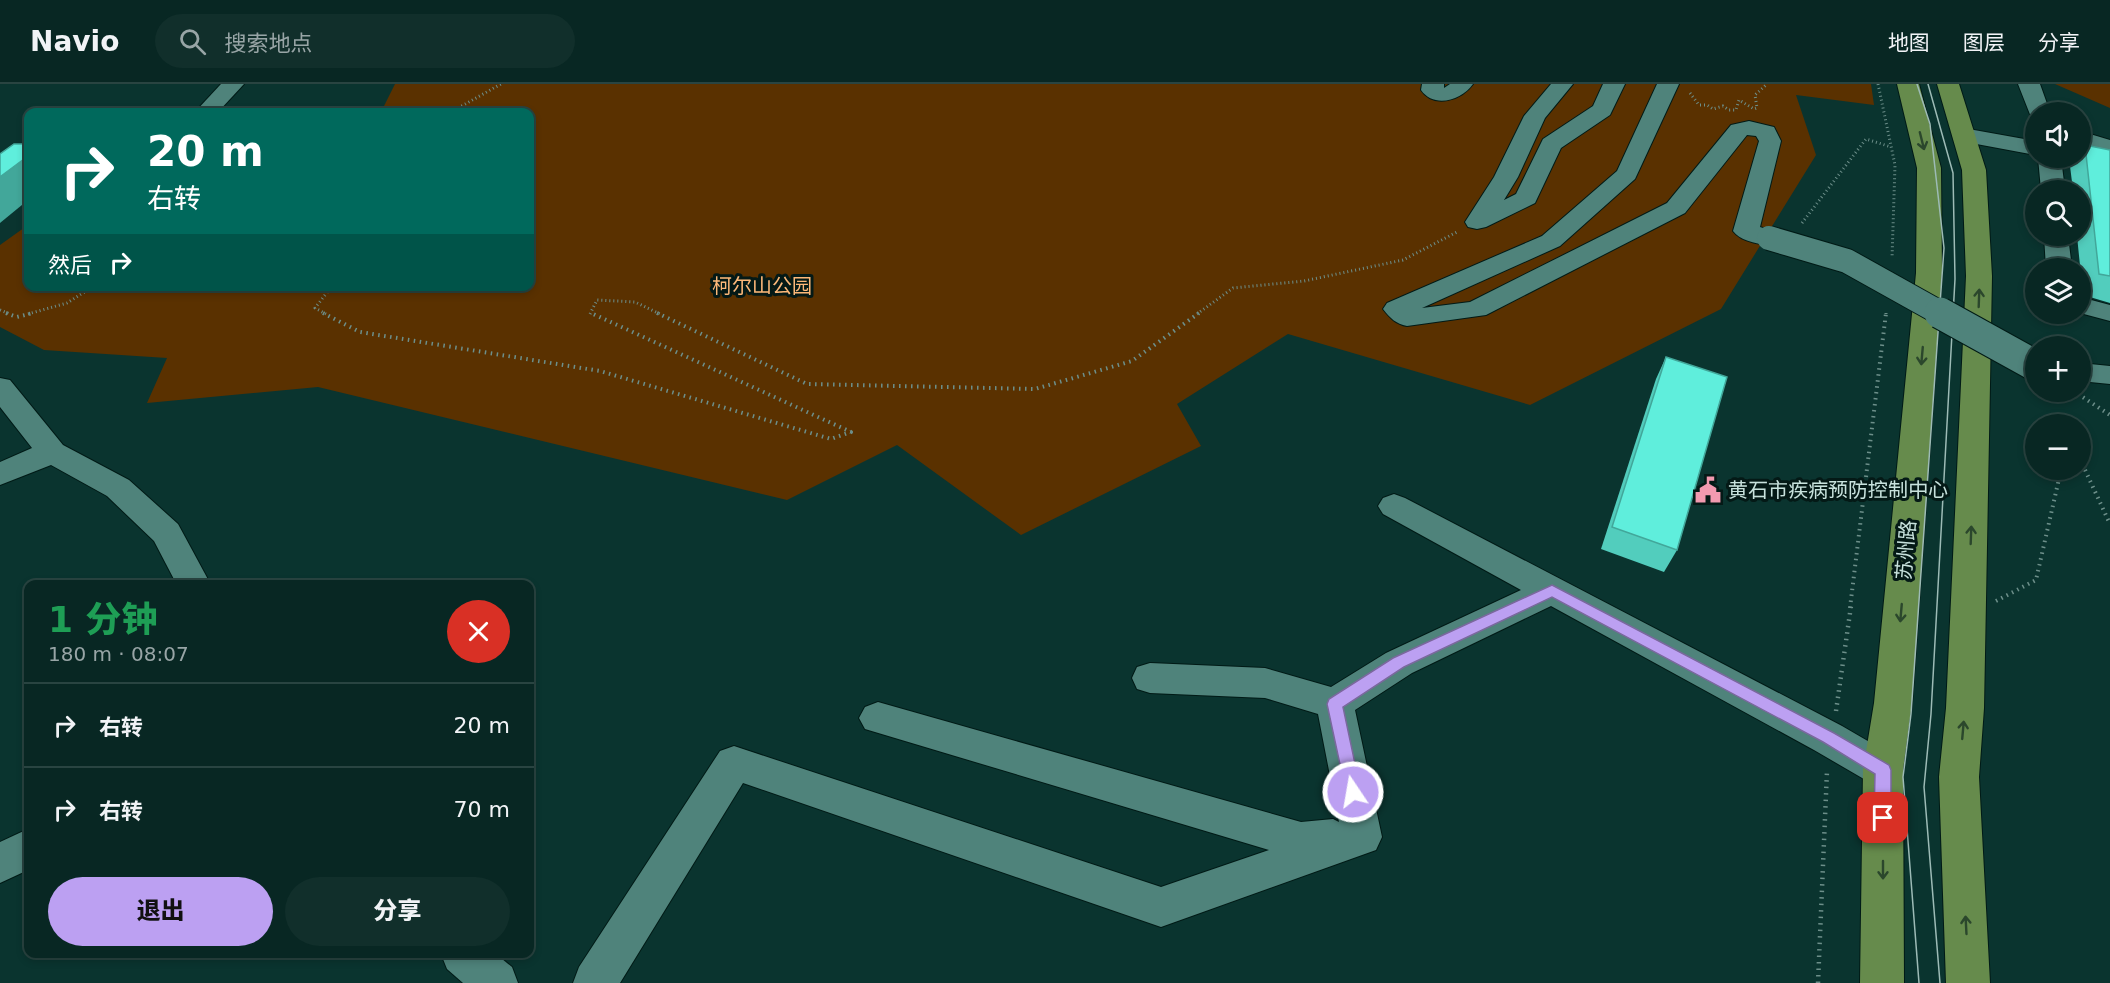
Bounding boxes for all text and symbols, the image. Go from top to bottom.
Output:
search box [155,14,575,68]
text: Navio [30,25,119,58]
icon: search [176,25,209,58]
text: 搜索地点 [224,31,312,56]
text: 地图 [1888,31,1930,55]
text: 图层 [1963,31,2005,55]
text: 分享 [2038,31,2080,55]
map controls [2025,102,2091,480]
button: sound [2025,102,2091,168]
text: 20 m [147,127,264,176]
one-way arrow [1917,131,1928,150]
icon: right [48,132,126,210]
button: search [2025,180,2091,246]
text: 右转 [147,183,201,214]
icon: right [104,246,137,279]
text: 然后 [48,253,92,278]
button: layers [2025,258,2091,324]
park label: 柯尔山公园 [712,274,812,298]
one-way arrow [1973,289,1984,309]
button: + [2025,336,2091,402]
one-way arrow [1916,345,1927,365]
button: − [2025,414,2091,480]
public building icon: 黄石市疾病预防控制中心 [1693,475,1723,505]
place label: 黄石市疾病预防控制中心 [1728,478,1948,502]
street label: 苏州路 [1891,519,1921,581]
one-way arrow [1965,526,1977,546]
text: 1 分钟 [48,599,158,640]
button: close [447,600,510,663]
one-way arrow [1895,602,1906,622]
text: 180 m · 08:07 [48,642,189,666]
icon: right [48,709,81,742]
text: 20 m [454,713,510,738]
text: 右转 [99,715,143,740]
one-way arrow [1958,720,1969,740]
position arrow [1321,760,1385,824]
pin [1857,792,1908,843]
icon: right [48,793,81,826]
text: 70 m [454,797,510,822]
text: 右转 [99,799,143,824]
icon: arrive [1866,801,1899,834]
one-way arrow [1877,859,1889,879]
button: 退出 [48,877,273,946]
button: 分享 [285,877,510,946]
one-way arrow [1960,915,1971,935]

